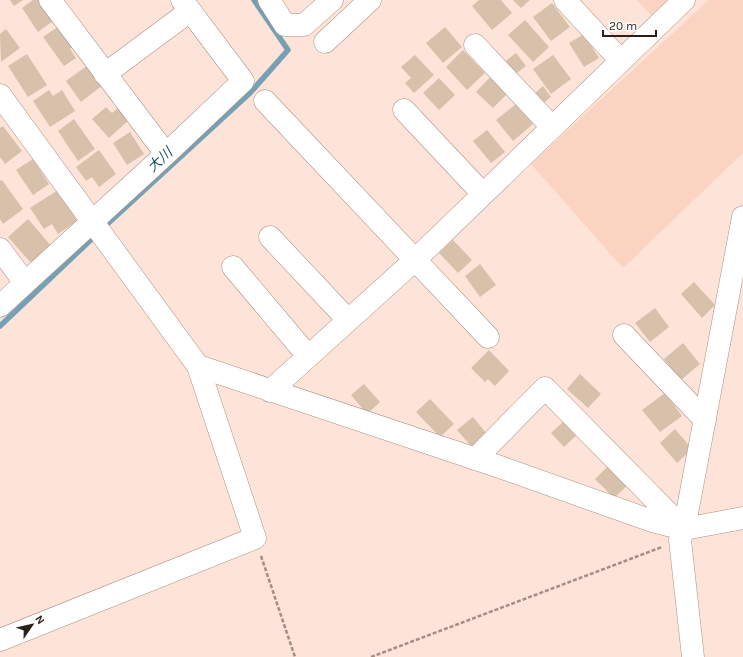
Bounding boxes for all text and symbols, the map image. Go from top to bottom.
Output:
scale bar [603,12,656,38]
text: 20 m [609,19,637,33]
water label: 大川 [144,143,177,176]
north arrow [12,605,52,645]
text: N [32,613,47,627]

